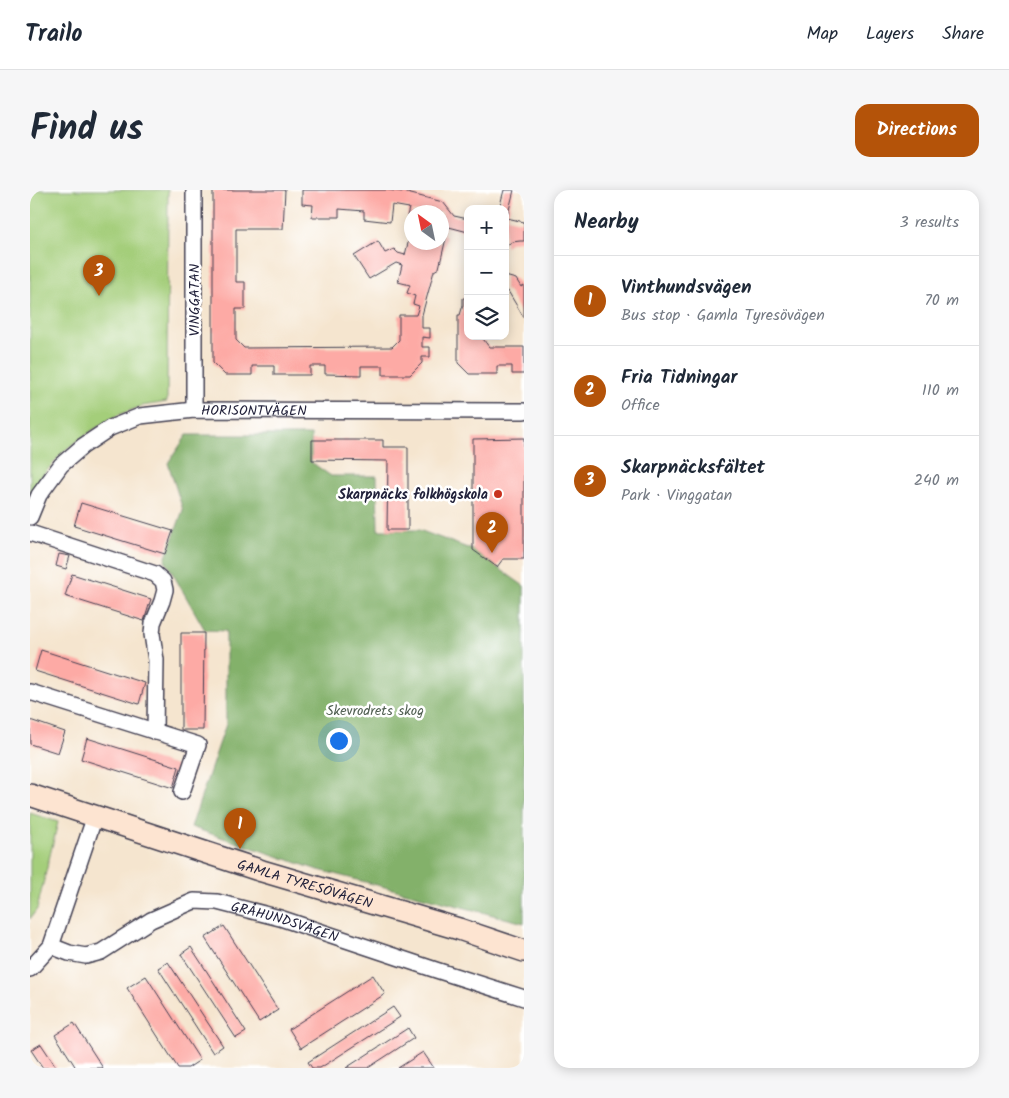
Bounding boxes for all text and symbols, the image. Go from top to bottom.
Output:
text: Trailo [25,15,83,54]
text: Map [807,20,838,49]
text: Layers [866,20,914,49]
text: Share [942,20,984,49]
text: Find us [30,102,143,158]
button: Directions [855,104,979,157]
north arrow [404,205,449,250]
map controls [464,205,509,340]
button: + [464,205,509,250]
text: Nearby [574,206,639,239]
text: 3 results [900,210,959,235]
button: − [464,250,509,295]
pin: 3 [83,255,115,296]
street label: VINGGATAN [184,263,206,336]
text: Vinthundsvägen [621,273,752,303]
text: 1 [588,288,592,313]
text: 70 m [924,288,959,313]
button: layers [464,295,509,340]
text: Bus stop · Gamla Tyresövägen [621,303,825,328]
text: Fria Tidningar [621,363,737,393]
text: 2 [585,378,595,403]
text: 110 m [922,378,959,403]
text: Office [621,393,660,418]
street label: HORISONTVÄGEN [201,400,307,422]
text: Skarpnäcksfältet [621,453,765,483]
text: 3 [586,468,594,493]
text: 240 m [914,468,959,493]
text: Park · Vinggatan [621,483,732,508]
place label: Skarpnäcks folkhögskola [338,484,488,506]
marker: Skarpnäcks folkhögskola [492,488,504,500]
pin: 2 [476,512,508,553]
park label: Skevrodrets skog [326,700,424,722]
your location [326,728,352,754]
pin: 1 [224,808,256,849]
street label: GAMLA TYRESÖVÄGEN [234,854,376,915]
street label: GRÅHUNDSVÄGEN [228,896,342,949]

